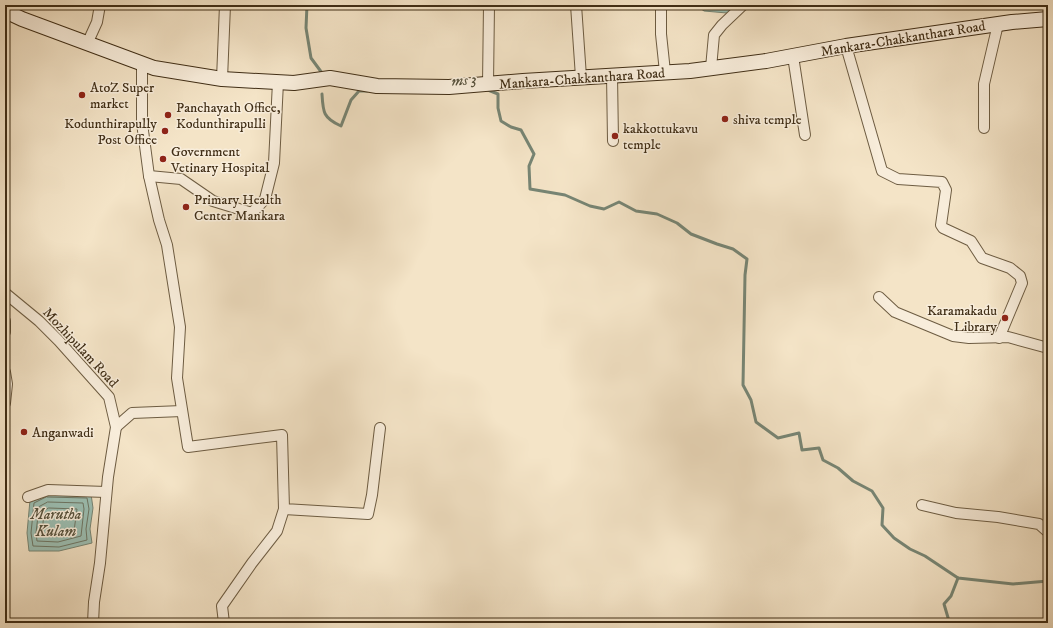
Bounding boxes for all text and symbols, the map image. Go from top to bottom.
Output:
street label: Mankara-Chakkanthara Road [820,17,987,61]
street label: Mankara-Chakkanthara Road [498,64,666,94]
water label: ms 3 [451,70,478,91]
place label: AtoZ Super market [90,79,155,113]
marker: AtoZ Super market [77,90,87,100]
place label: Panchayath Office, Kodunthirapulli [176,99,281,133]
marker: Panchayath Office, Kodunthirapulli [163,110,173,120]
place label: shiva temple [733,111,802,129]
marker: shiva temple [720,114,730,124]
place label: Kodunthirapully Post Office [64,115,157,149]
place label: kakkottukavu temple [623,120,698,154]
marker: Kodunthirapully Post Office [160,126,170,136]
marker: kakkottukavu temple [610,131,620,141]
place label: Government Vetinary Hospital [170,143,270,177]
marker: Government Vetinary Hospital [158,154,168,164]
place label: Primary Health Center Mankara [194,191,285,225]
marker: Primary Health Center Mankara [181,202,191,212]
place label: Karamakadu Library [927,302,997,336]
street label: Mozhipulam Road [39,304,122,391]
marker: Karamakadu Library [1000,313,1010,323]
place label: Anganwadi [32,424,94,442]
marker: Anganwadi [19,427,29,437]
water label: Marutha Kulam [30,505,81,541]

